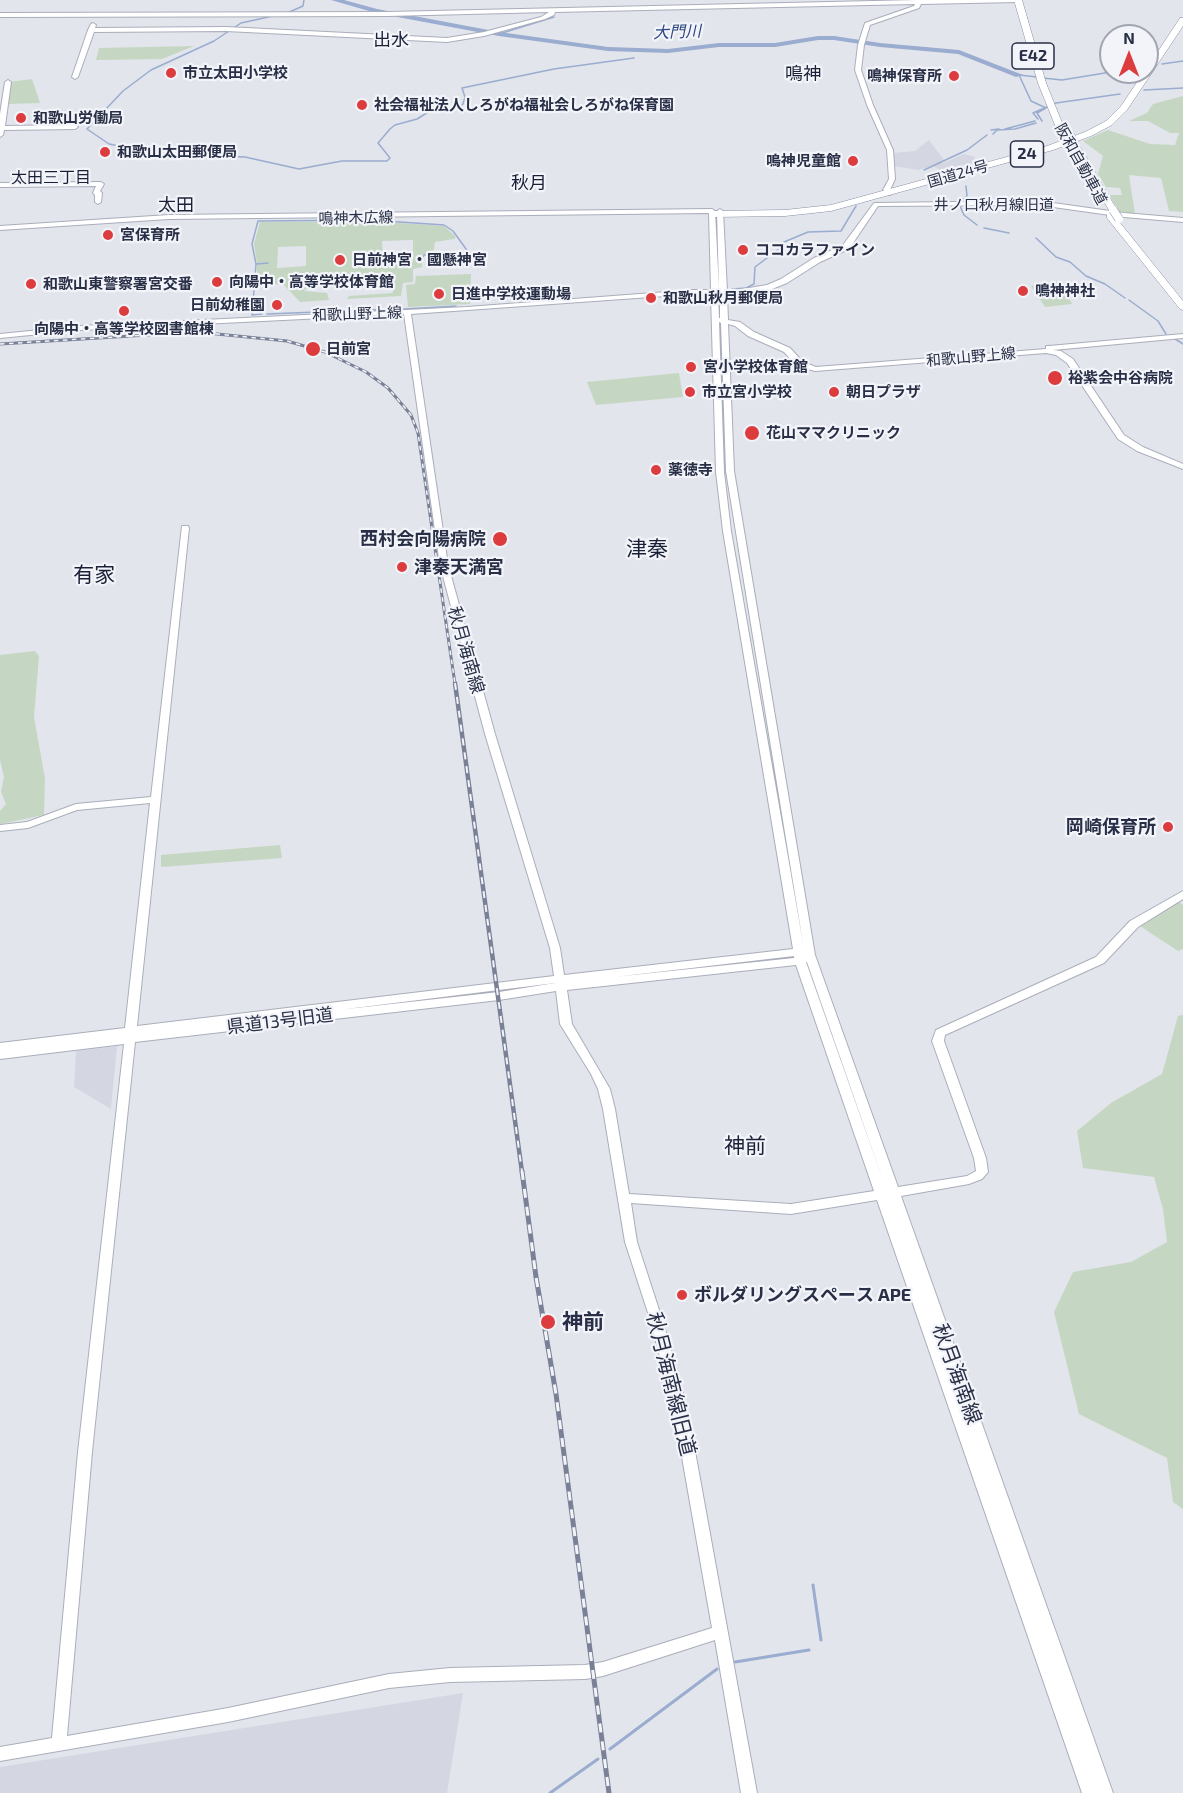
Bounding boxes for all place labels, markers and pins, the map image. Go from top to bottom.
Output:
place label: 市立太田小学校 [183,64,288,82]
marker: 市立太田小学校 [164,66,178,80]
place label: 鳴神保育所 [867,67,942,85]
marker: 鳴神保育所 [947,69,961,83]
place label: 社会福祉法人しろがね福祉会しろがね保育園 [374,96,674,114]
marker: 社会福祉法人しろがね福祉会しろがね保育園 [355,98,369,112]
place label: 和歌山労働局 [33,109,123,127]
marker: 和歌山労働局 [14,111,28,125]
place label: 和歌山太田郵便局 [117,143,237,161]
marker: 和歌山太田郵便局 [98,145,112,159]
place label: 嗚神児童館 [766,152,841,170]
marker: 嗚神児童館 [846,154,860,168]
place label: 宮保育所 [120,226,180,244]
marker: 宮保育所 [101,228,115,242]
place label: ココカラファイン [755,241,875,259]
marker: ココカラファイン [736,243,750,257]
place label: 日前神宮・國懸神宮 [352,251,487,269]
marker: 日前神宮・國懸神宮 [333,253,347,267]
place label: 向陽中・高等学校体育館 [229,273,394,291]
place label: 和歌山東警察署宮交番 [43,275,193,293]
marker: 向陽中・高等学校体育館 [210,275,224,289]
marker: 和歌山東警察署宮交番 [24,277,38,291]
place label: 鳴神神社 [1035,282,1095,300]
marker: 鳴神神社 [1016,284,1030,298]
place label: 日進中学校運動場 [451,285,571,303]
marker: 日進中学校運動場 [432,287,446,301]
place label: 和歌山秋月郵便局 [663,289,783,307]
marker: 和歌山秋月郵便局 [644,291,658,305]
place label: 日前幼稚園 [190,296,265,314]
marker: 日前幼稚園 [270,298,284,312]
marker: 向陽中・高等学校図書館棟 [117,304,131,318]
place label: 向陽中・高等学校図書館棟 [34,320,214,338]
marker: 日前宮 [304,340,322,358]
place label: 日前宮 [326,340,371,358]
place label: 宮小学校体育館 [703,358,808,376]
marker: 宮小学校体育館 [684,360,698,374]
marker: 裕紫会中谷病院 [1046,369,1064,387]
place label: 裕紫会中谷病院 [1068,369,1173,387]
place label: 市立宮小学校 [702,383,792,401]
place label: 朝日プラザ [846,383,921,401]
marker: 市立宮小学校 [683,385,697,399]
marker: 朝日プラザ [827,385,841,399]
marker: 花山ママクリニック [743,424,761,442]
place label: 花山ママクリニック [766,424,901,442]
place label: 薬徳寺 [668,461,713,479]
marker: 薬徳寺 [649,463,663,477]
place label: 西村会向陽病院 [360,528,486,550]
marker: 西村会向陽病院 [491,530,509,548]
place label: 津秦天満宮 [414,556,504,578]
marker: 津秦天満宮 [395,560,409,574]
place label: 岡崎保育所 [1066,816,1156,838]
marker: 岡崎保育所 [1161,820,1175,834]
place label: ボルダリングスペース APE [694,1284,911,1306]
marker: ボルダリングスペース APE [675,1288,689,1302]
place label: 神前 [562,1309,604,1335]
marker: 神前 [539,1313,557,1331]

